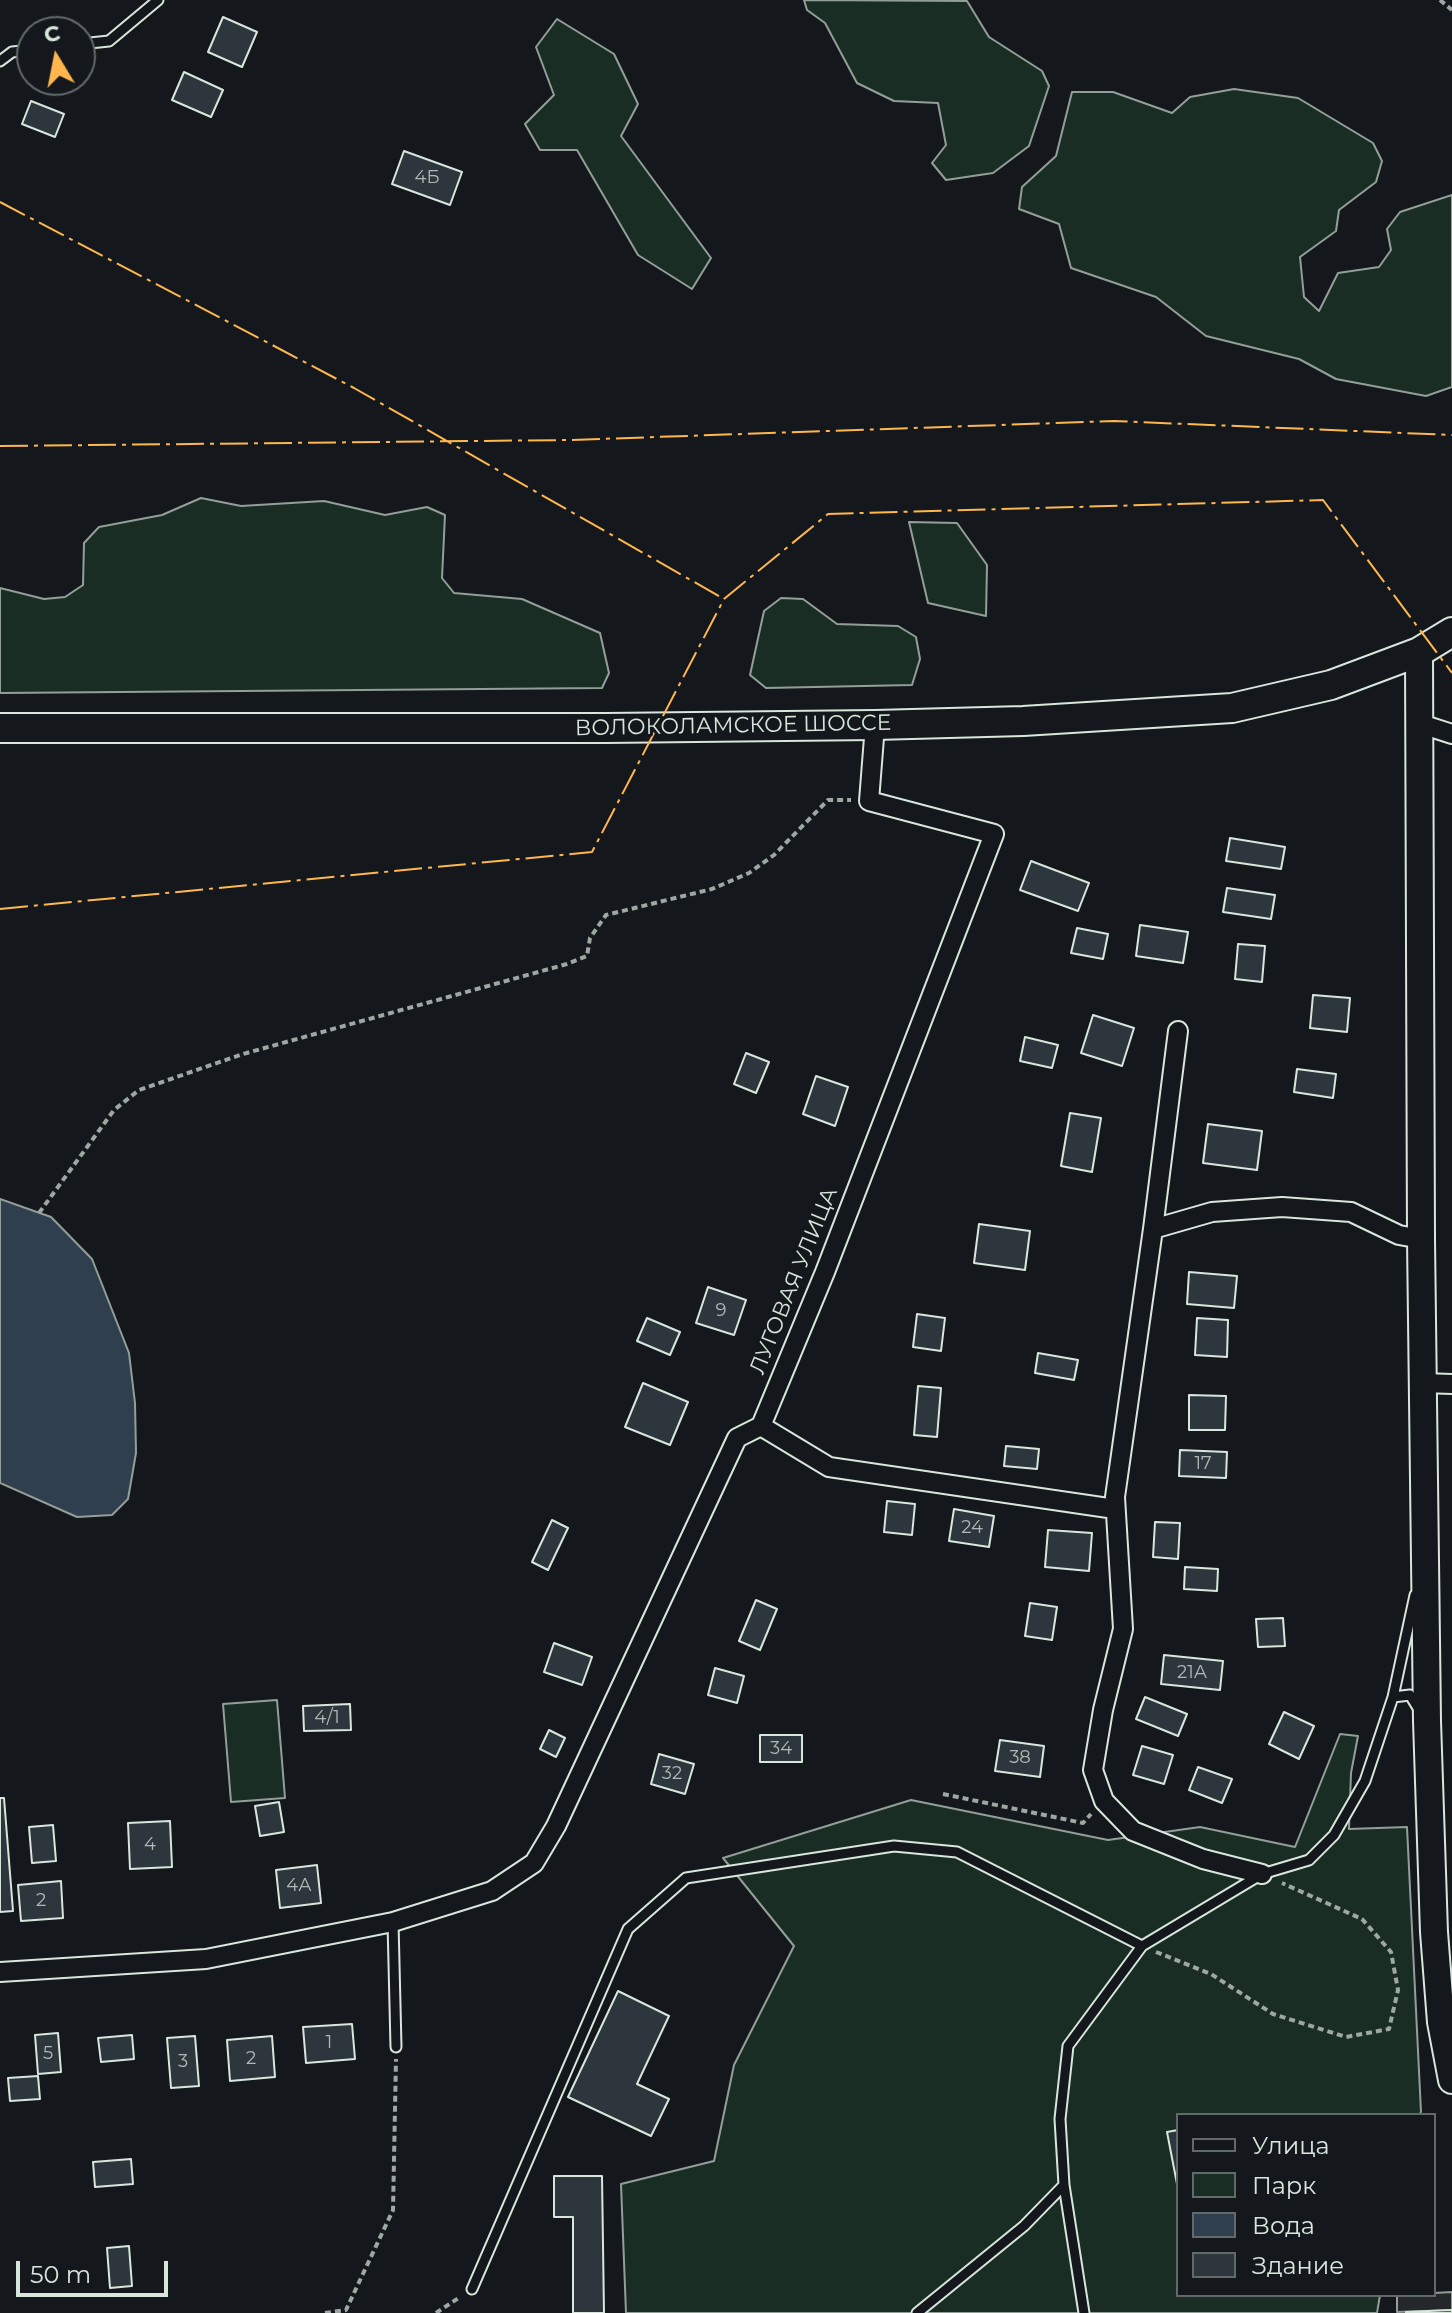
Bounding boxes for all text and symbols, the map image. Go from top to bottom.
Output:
north arrow [16,16,96,96]
text: С [42,19,62,49]
house number: 4Б [415,167,439,189]
street label: ВОЛОКОЛАМСКОЕ ШОССЕ [575,710,891,742]
street label: ЛУГОВАЯ УЛИЦА [744,1184,844,1378]
house number: 9 [716,1300,726,1322]
house number: 17 [1194,1453,1212,1475]
house number: 24 [961,1517,983,1539]
house number: 21А [1177,1662,1207,1684]
house number: 4/1 [314,1707,340,1729]
house number: 34 [770,1738,792,1760]
house number: 38 [1009,1747,1031,1769]
house number: 32 [662,1763,682,1785]
house number: 4 [144,1834,156,1856]
house number: 4А [286,1875,312,1897]
house number: 2 [36,1890,46,1912]
house number: 1 [326,2032,332,2054]
house number: 5 [43,2043,53,2065]
house number: 2 [246,2048,256,2070]
house number: 3 [178,2051,188,2073]
legend [1176,2113,1436,2297]
text: Улица [1252,2131,1330,2160]
text: Парк [1252,2171,1316,2200]
text: Вода [1252,2211,1315,2240]
scale bar [20,2245,172,2295]
text: Здание [1252,2251,1344,2280]
text: 50 m [30,2260,91,2289]

